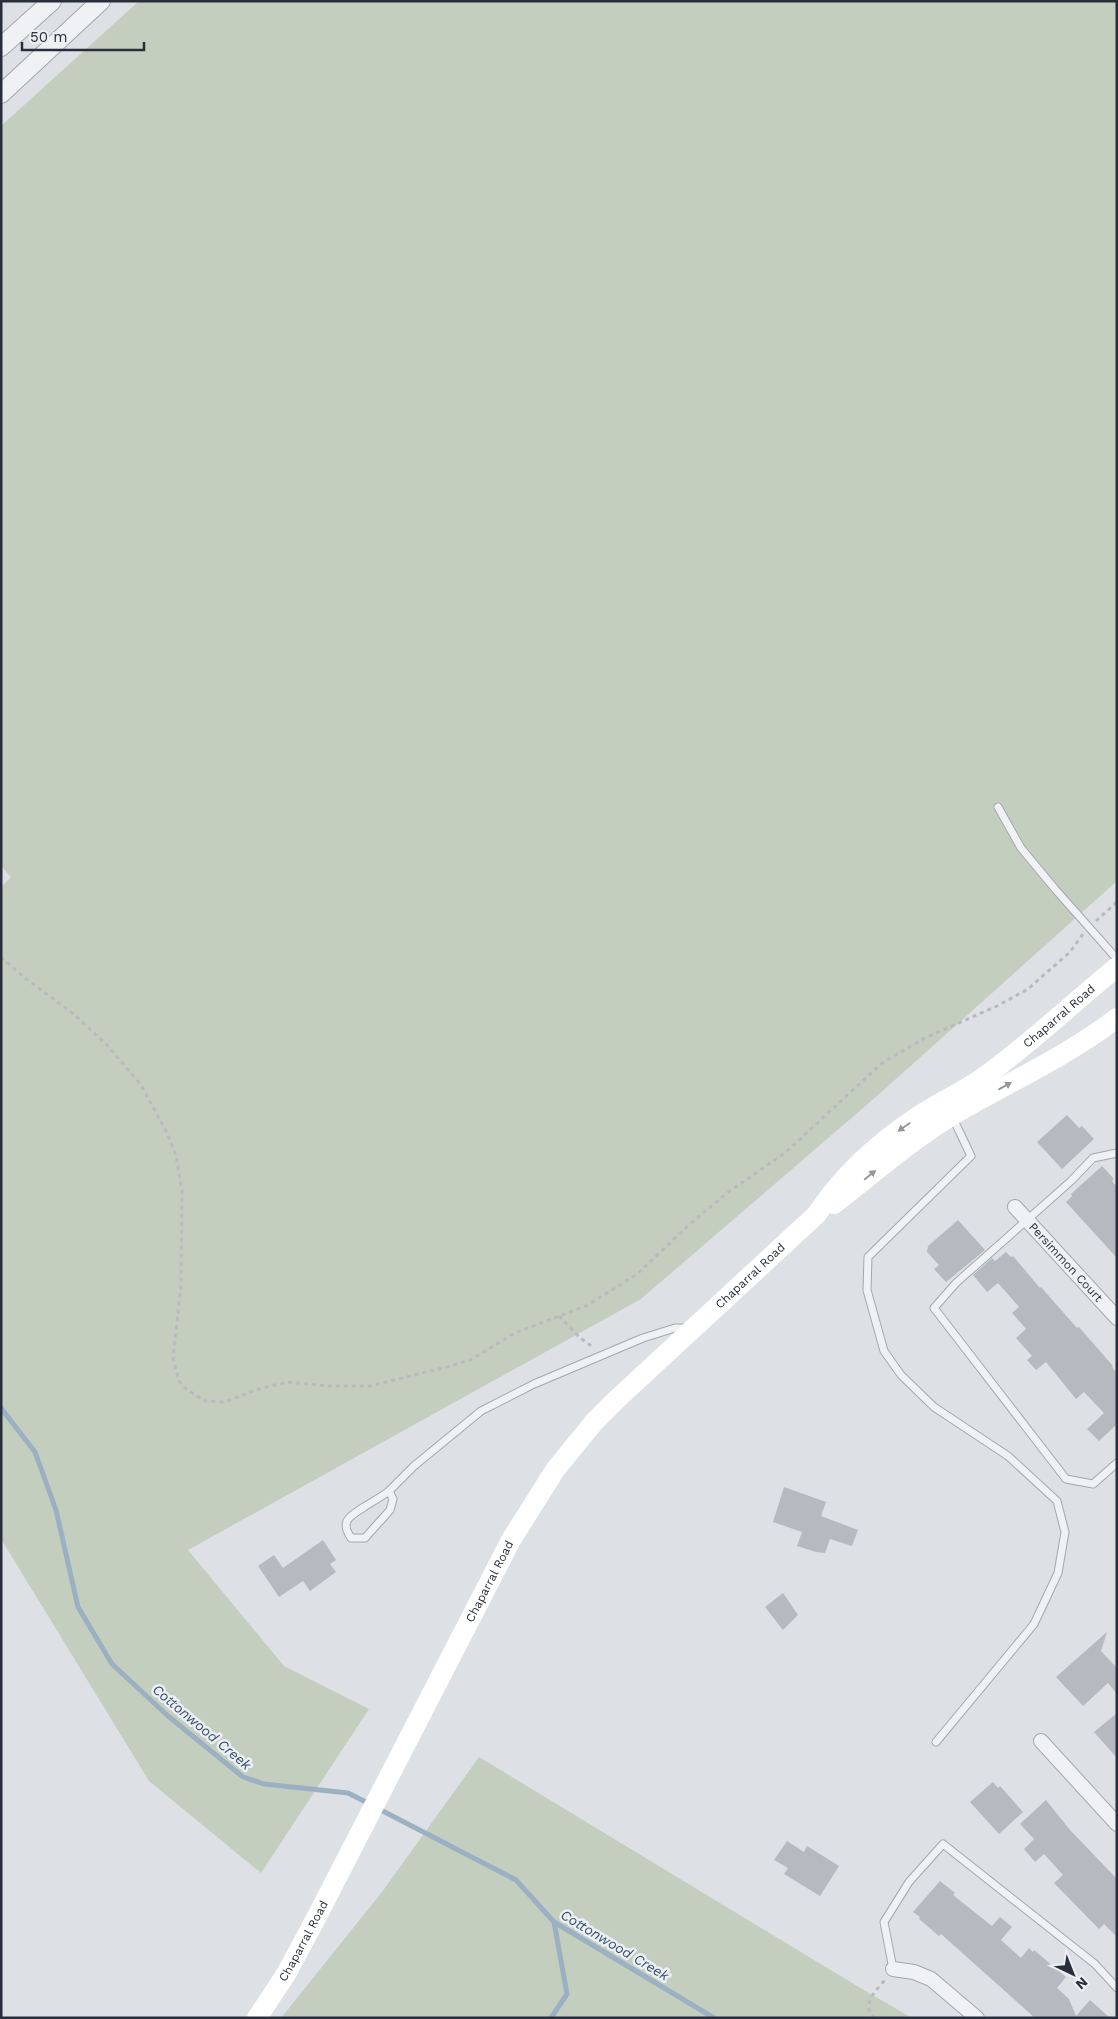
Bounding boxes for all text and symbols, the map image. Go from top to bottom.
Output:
scale bar [22,20,145,52]
text: 50 m [30,28,67,46]
street label: Chaparral Road [1020,982,1098,1051]
one-way arrow [999,1081,1012,1090]
one-way arrow [897,1122,911,1132]
one-way arrow [863,1170,876,1181]
street label: Persimmon Court [1026,1220,1106,1305]
street label: Chaparral Road [712,1240,788,1312]
street label: Chaparral Road [463,1538,516,1625]
water label: Cottonwood Creek [150,1681,255,1773]
street label: Chaparral Road [276,1898,331,1984]
water label: Cottonwood Creek [558,1906,672,1984]
north arrow [1048,1949,1098,1999]
text: N [1073,1974,1091,1993]

